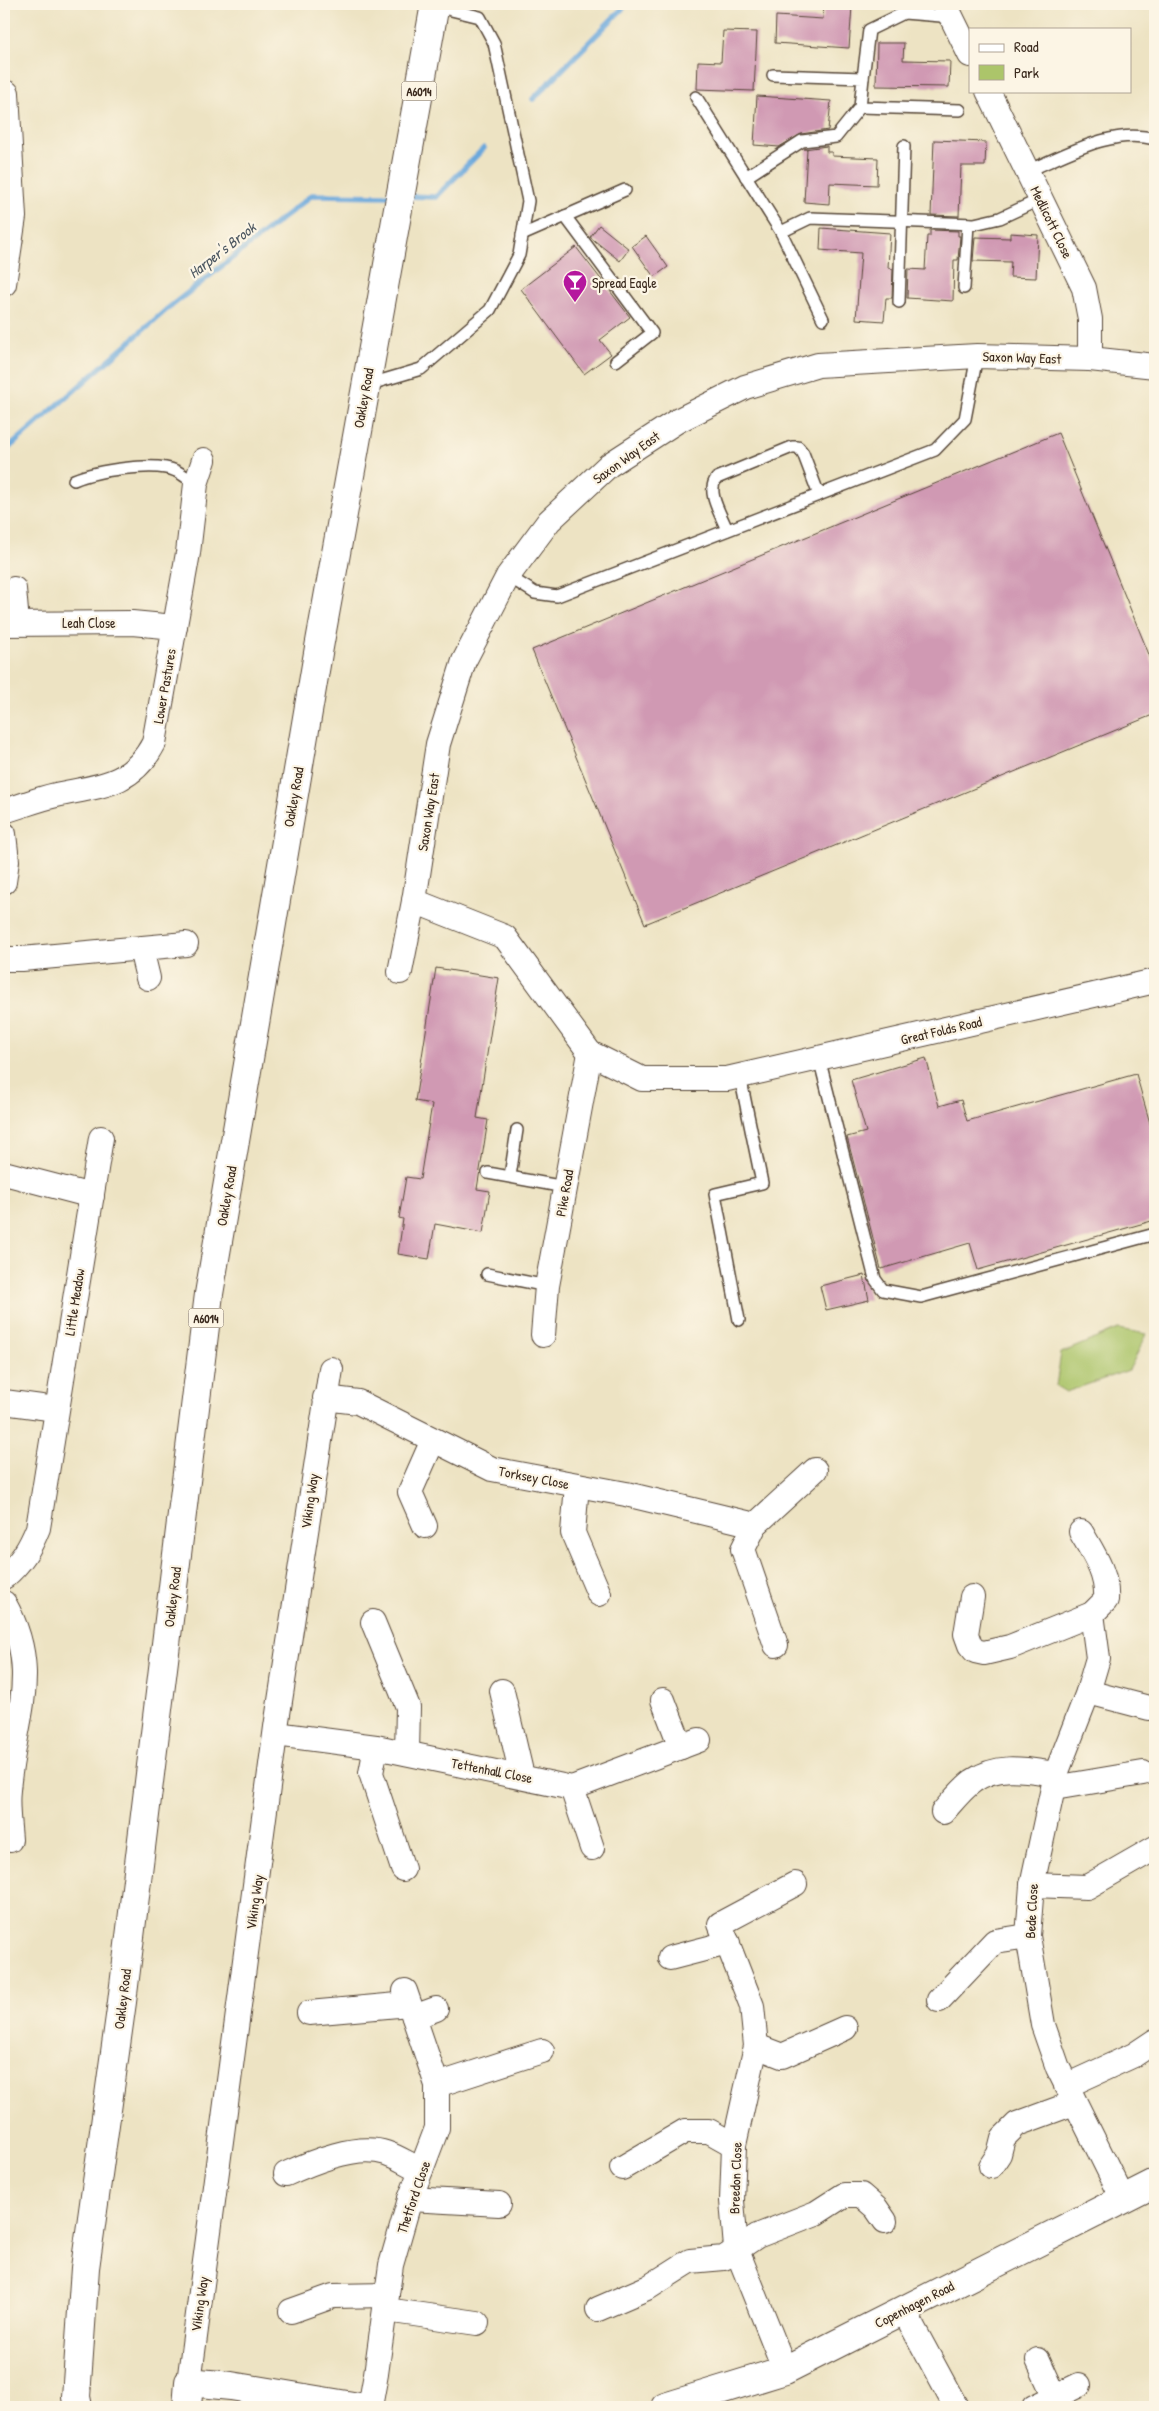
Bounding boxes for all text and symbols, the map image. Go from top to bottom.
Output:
legend [969,28,1132,92]
text: Road [1014,36,1039,57]
text: Park [1014,62,1039,83]
road number: A6014 [402,82,436,100]
street label: Medlicott Close [1026,183,1078,262]
water label: Harper's Brook [184,216,261,283]
bar icon: Spread Eagle [562,269,588,303]
place label: Spread Eagle [592,273,657,293]
street label: Saxon Way East [982,346,1062,369]
street label: Oakley Road [348,366,379,430]
street label: Saxon Way East [589,426,664,489]
street label: Leah Close [62,613,116,632]
street label: Lower Pastures [148,647,180,725]
street label: Oakley Road [278,765,309,829]
street label: Saxon Way East [412,772,445,852]
street label: Great Folds Road [899,1011,984,1049]
street label: Oakley Road [211,1164,242,1228]
street label: Pike Road [551,1167,578,1218]
street label: Little Meadow [59,1267,89,1337]
road number: A6014 [188,1309,224,1328]
street label: Torksey Close [497,1461,571,1494]
street label: Viking Way [296,1472,323,1530]
street label: Oakley Road [159,1565,186,1628]
street label: Tettenhall Close [450,1753,535,1787]
street label: Viking Way [241,1873,268,1931]
street label: Bede Close [1020,1883,1042,1939]
street label: Oakley Road [109,1967,136,2030]
street label: Breedon Close [724,2141,746,2214]
street label: Thetford Close [392,2158,434,2236]
street label: Viking Way [186,2275,213,2333]
street label: Copenhagen Road [871,2276,958,2333]

